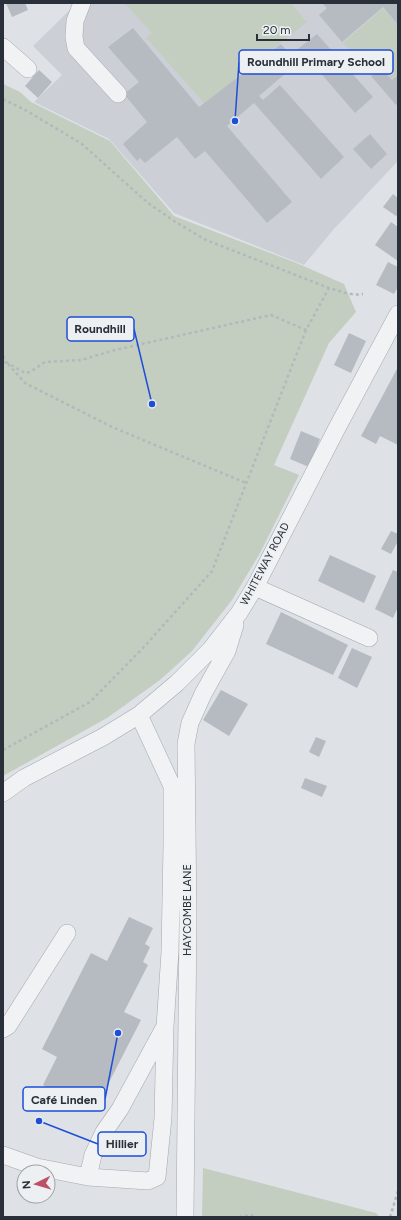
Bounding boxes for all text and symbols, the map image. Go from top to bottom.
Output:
scale bar [257,16,309,42]
text: 20 m [263,23,291,37]
callout: Roundhill Primary School [239,50,393,74]
text: Roundhill Primary School [247,55,385,69]
callout: Roundhill [67,317,134,341]
text: Roundhill [74,322,126,336]
street label: WHITEWAY ROAD [238,520,292,608]
street label: HAYCOMBE LANE [181,864,194,956]
callout: Café Linden [23,1087,105,1111]
text: Café Linden [31,1093,97,1107]
callout: Hillier [98,1132,146,1156]
text: Hillier [106,1137,139,1151]
north arrow [16,1164,56,1204]
text: N [20,1180,33,1190]

